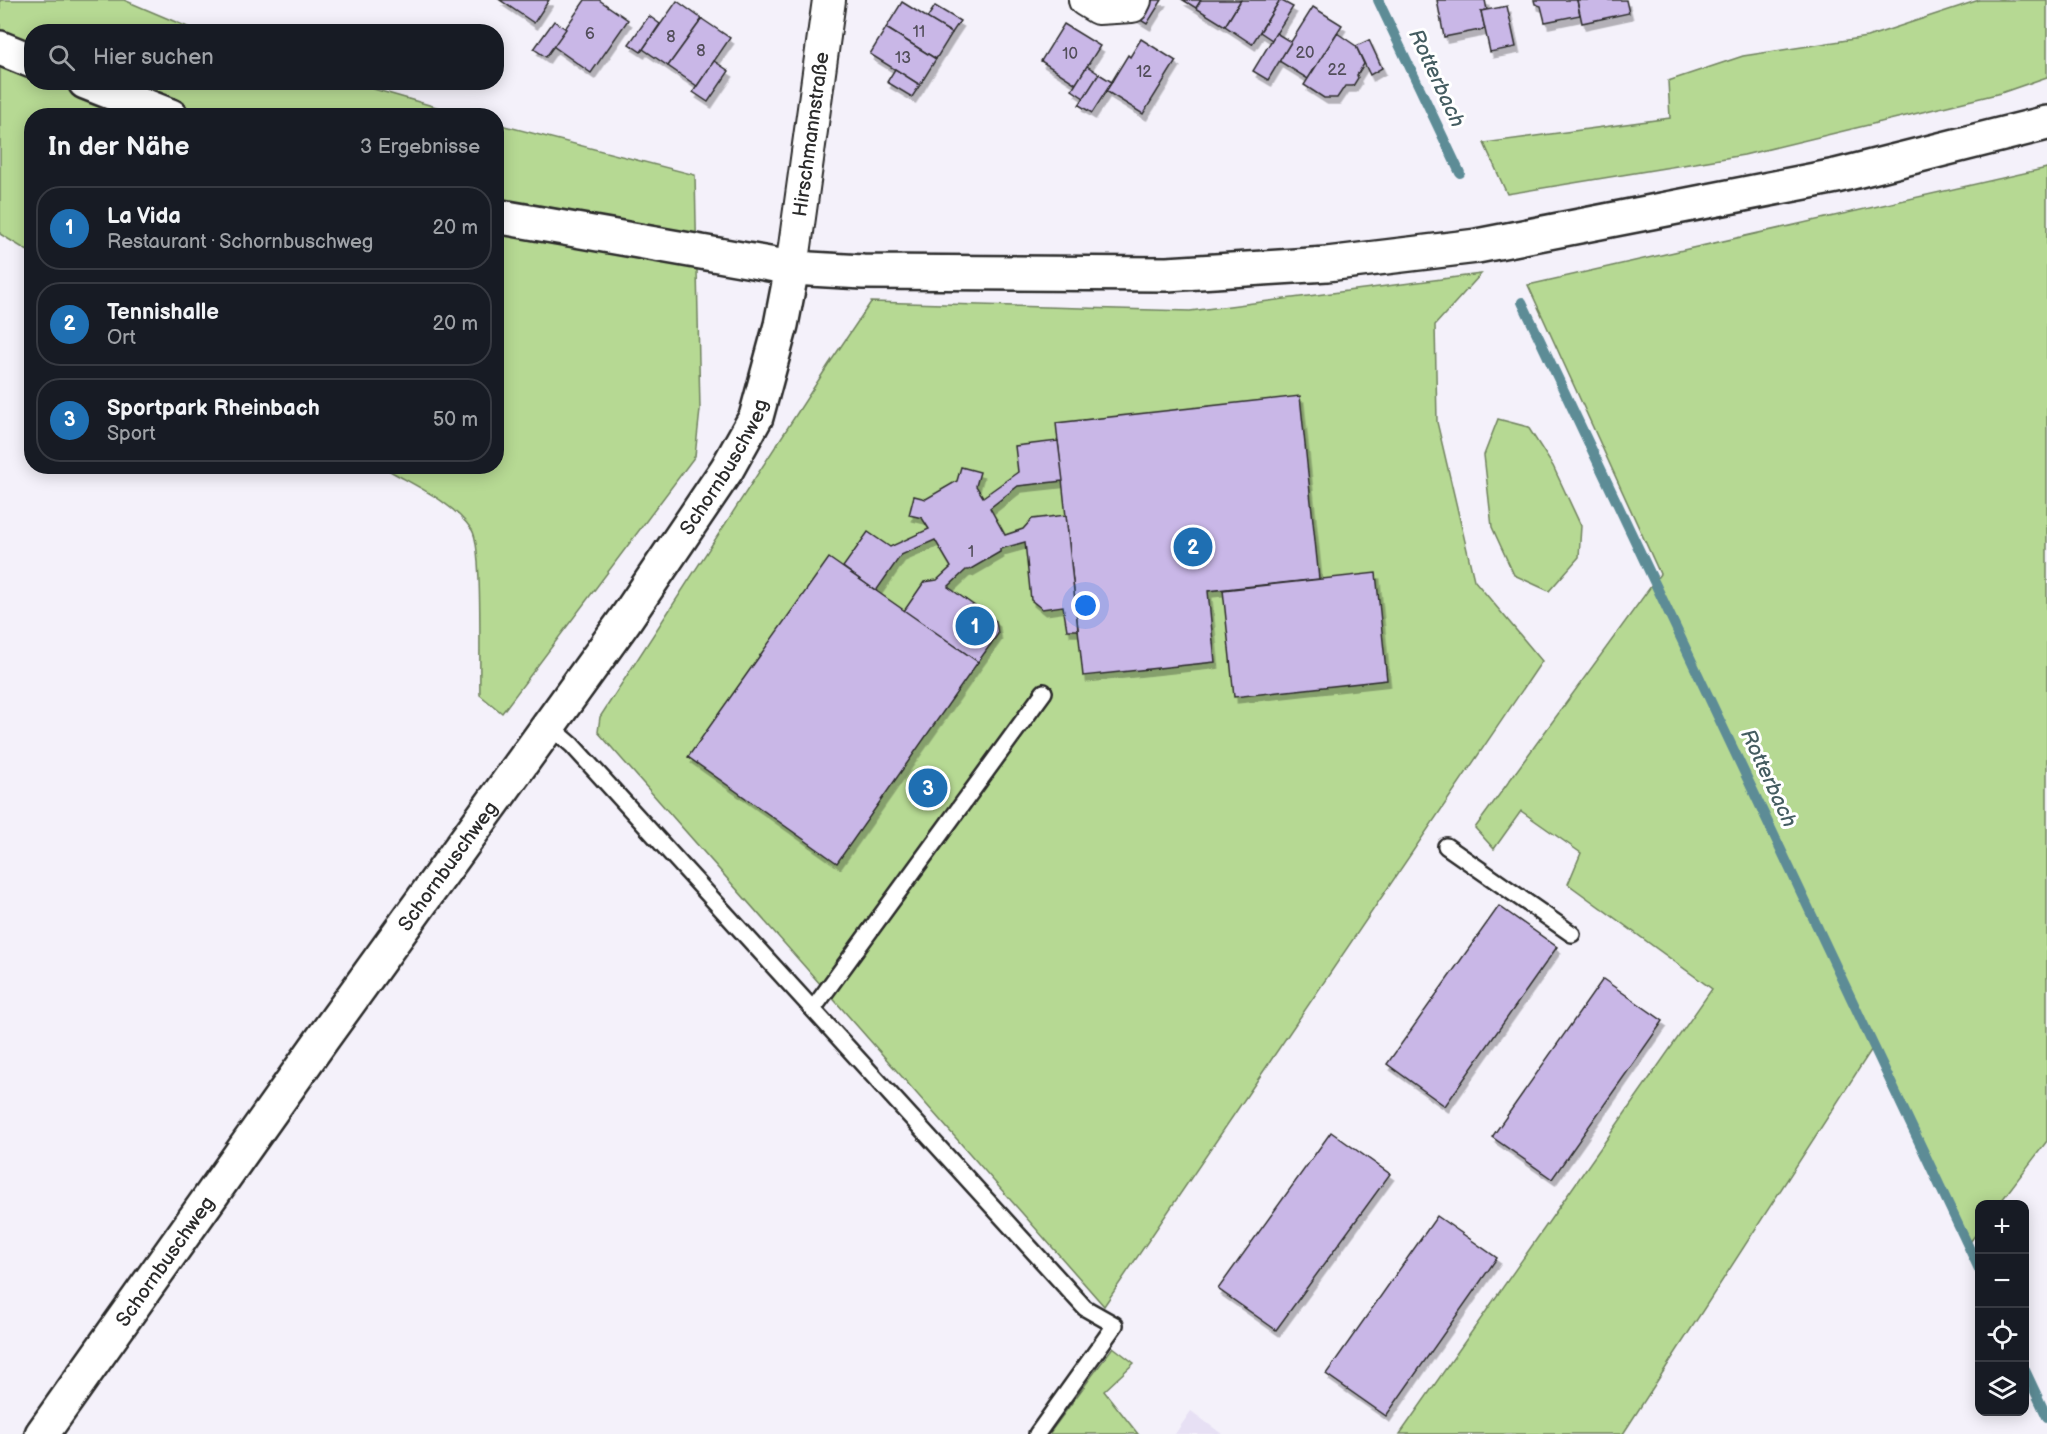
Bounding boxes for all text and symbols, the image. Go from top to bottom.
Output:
house number: 11 [913,23,925,42]
search box [24,24,504,90]
house number: 6 [585,25,595,44]
water label: Rotterbach [1403,25,1470,132]
house number: 8 [666,28,676,47]
icon: search [45,41,78,74]
house number: 8 [696,42,706,61]
text: Hier suchen [93,44,214,71]
house number: 20 [1296,44,1314,63]
house number: 10 [1062,45,1078,64]
house number: 13 [895,49,911,68]
street label: Hirschmannstraße [788,50,835,218]
house number: 22 [1328,61,1347,80]
house number: 12 [1136,63,1152,82]
text: In der Nähe [48,132,190,163]
text: 3 Ergebnisse [360,135,480,159]
text: La Vida [107,203,181,230]
text: 1 [65,216,74,240]
text: 20 m [433,216,478,240]
text: Restaurant · Schornbuschweg [107,230,373,254]
text: Tennishalle [107,299,219,326]
text: 2 [64,312,75,336]
text: 20 m [433,312,478,336]
text: Ort [107,326,136,350]
text: Sportpark Rheinbach [107,395,320,422]
street label: Schornbuschweg [675,397,773,540]
text: 3 [64,408,75,432]
text: 50 m [433,408,478,432]
text: Sport [107,422,156,446]
pin: 2 [1174,524,1212,570]
house number: 1 [968,543,974,562]
your location [1071,591,1100,620]
pin: 1 [956,604,994,648]
water label: Rotterbach [1735,725,1802,832]
pin: 3 [908,766,948,810]
street label: Schornbuschweg [393,797,503,936]
street label: Schornbuschweg [111,1192,220,1332]
map controls [1975,1200,2029,1416]
button: + [1975,1200,2029,1254]
button: − [1975,1254,2029,1308]
button: locate [1975,1308,2029,1362]
button: layers [1975,1362,2029,1416]

